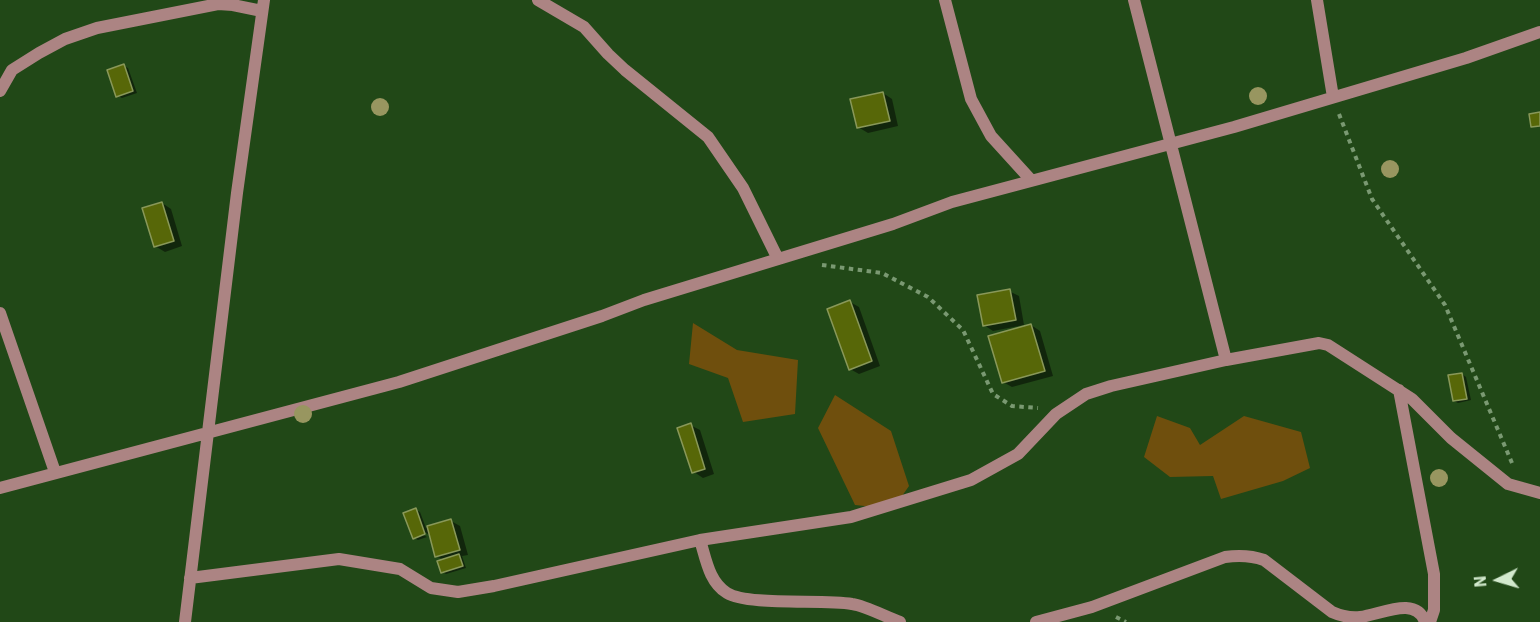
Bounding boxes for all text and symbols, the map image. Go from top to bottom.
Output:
north arrow [1468,550,1528,610]
text: N [1470,575,1491,588]

